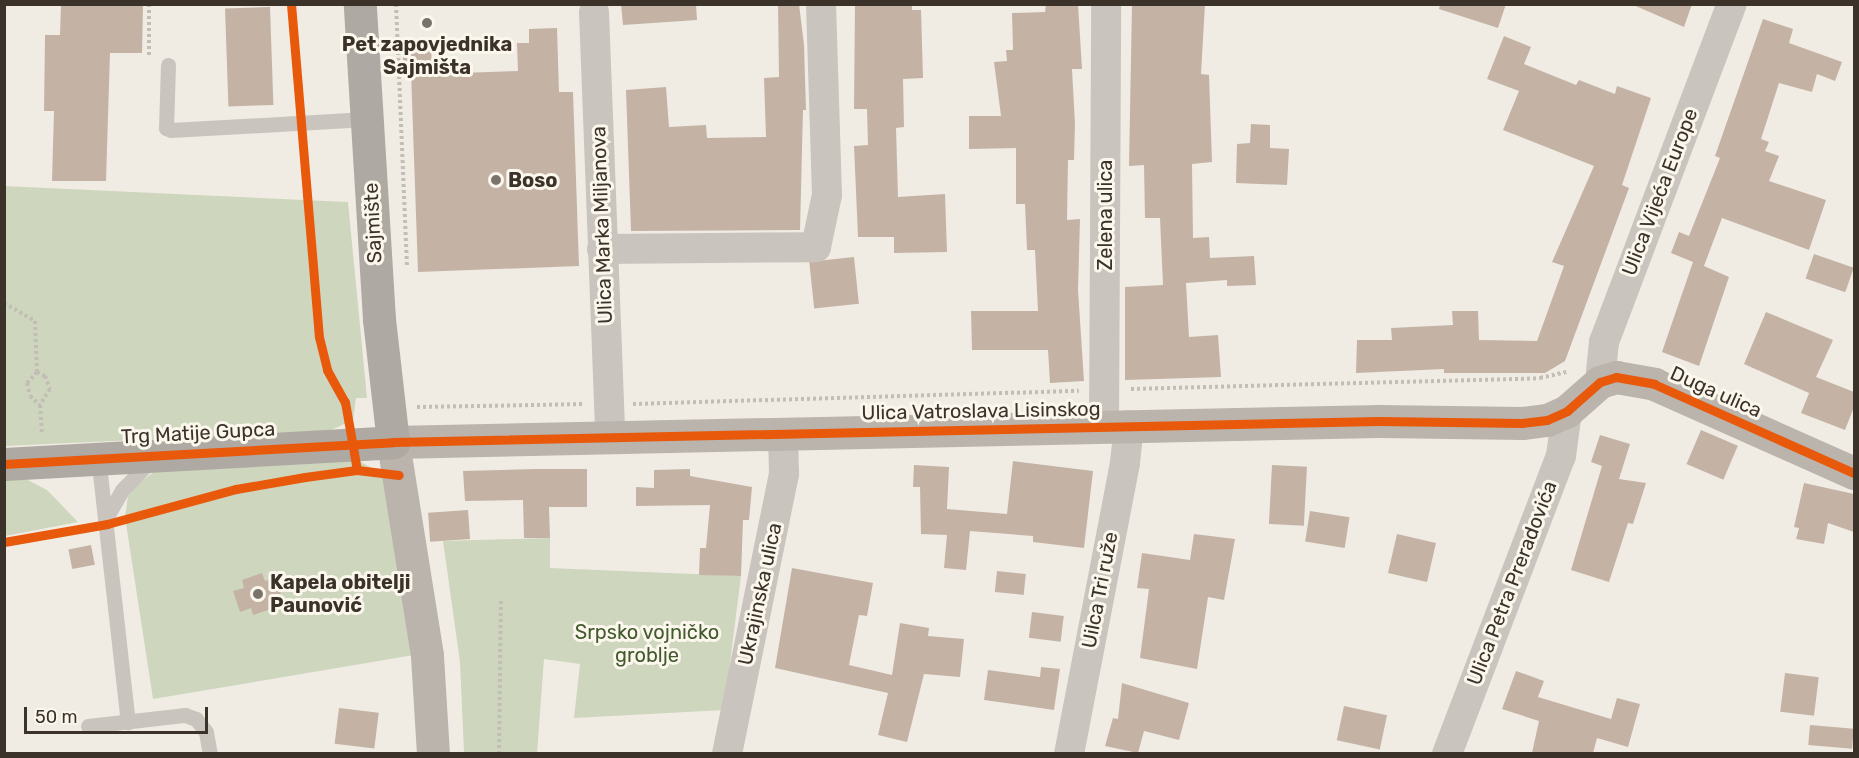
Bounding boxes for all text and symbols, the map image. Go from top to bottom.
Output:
marker: Pet zapovjednika Sajmišta [420,16,434,30]
place label: Pet zapovjednika Sajmišta [342,33,512,80]
street label: Ulica Vijeća Europe [1617,105,1703,279]
street label: Ulica Marka Miljanova [587,126,617,324]
street label: Zelena ulica [1093,160,1117,270]
place label: Boso [508,168,558,192]
marker: Boso [489,173,503,187]
street label: Sajmište [359,182,387,264]
street label: Duga ulica [1667,361,1765,423]
street label: Ulica Vatroslava Lisinskog [861,397,1101,425]
street label: Trg Matije Gupca [120,417,276,449]
street label: Ulica Petra Preradovića [1462,478,1562,688]
street label: Ukrajinska ulica [733,521,787,667]
street label: Uilca Tri ruže [1077,529,1123,651]
place label: Kapela obitelji Paunović [270,570,410,617]
marker: Kapela obitelji Paunović [251,587,265,601]
park label: Srpsko vojničko groblje [575,620,719,667]
scale bar [27,695,212,733]
text: 50 m [35,706,78,728]

